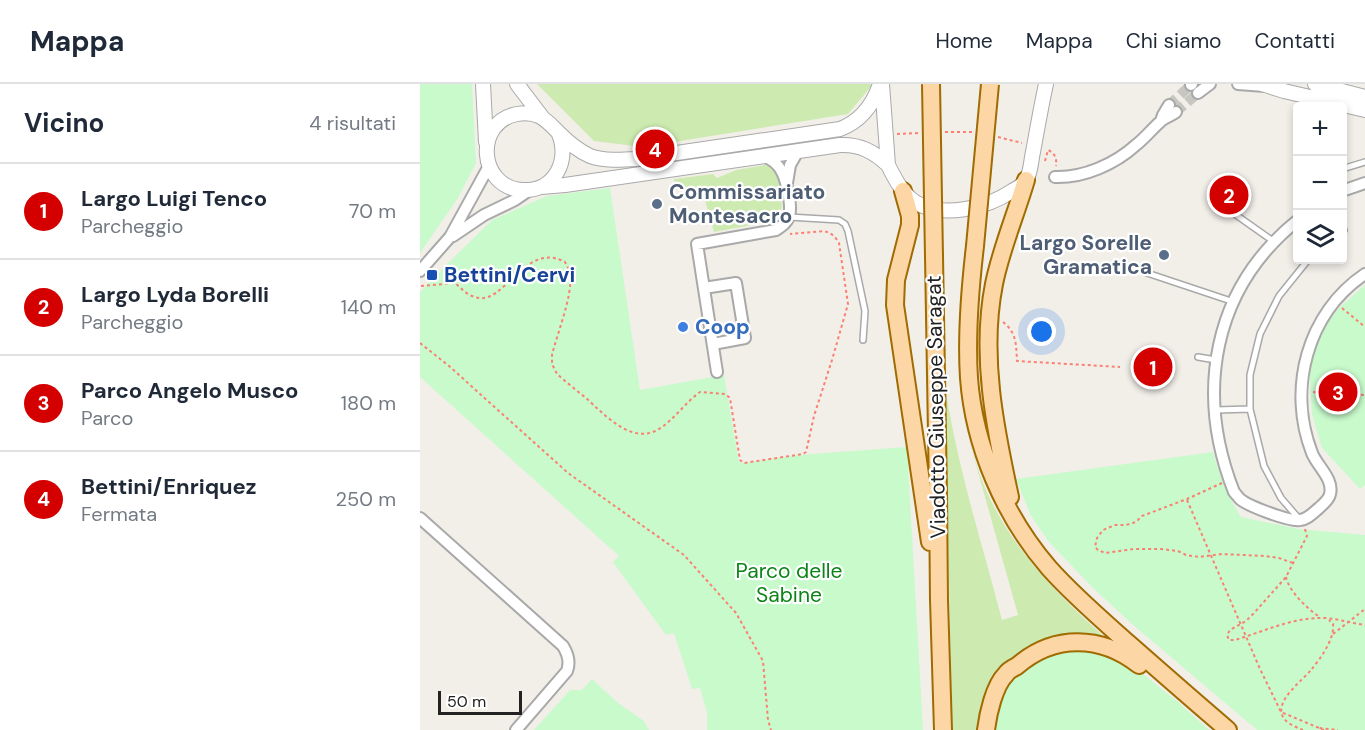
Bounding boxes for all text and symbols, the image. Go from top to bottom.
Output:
text: Mappa [30,23,124,60]
text: Home [935,27,993,55]
text: Mappa [1026,27,1093,55]
text: Chi siamo [1126,27,1222,55]
text: Contatti [1255,27,1335,55]
map controls [1293,102,1347,264]
button: + [1293,102,1347,156]
text: Vicino [24,106,104,140]
text: 4 risultati [309,110,396,136]
pin: 4 [636,126,674,172]
button: − [1293,156,1347,210]
pin: 2 [1210,172,1248,218]
place label: Commissariato Montesacro [669,178,825,230]
text: Largo Luigi Tenco [81,184,267,213]
marker: Commissariato Montesacro [650,197,664,211]
text: 1 [40,198,47,224]
text: 70 m [349,198,396,224]
button: layers [1293,210,1347,264]
text: Parcheggio [81,213,183,239]
place label: Largo Sorelle Gramatica [1019,229,1152,281]
marker: Largo Sorelle Gramatica [1157,248,1171,262]
place label: Bettini/Cervi [444,261,575,289]
marker: Bettini/Cervi [425,268,439,282]
street label: Viadotto Giuseppe Saragat [920,275,952,539]
text: Largo Lyda Borelli [81,280,269,309]
text: 2 [38,294,49,320]
text: 140 m [341,294,396,320]
text: Parcheggio [81,309,183,335]
place label: Coop [695,313,750,341]
your location [1027,317,1056,346]
marker: Coop [676,320,690,334]
pin: 1 [1134,344,1172,390]
pin: 3 [1318,370,1358,414]
text: Parco Angelo Musco [81,376,299,405]
text: 3 [37,390,50,416]
text: 180 m [341,390,396,416]
text: Parco [81,405,133,431]
text: Bettini/Enriquez [81,472,257,501]
text: 4 [37,486,50,512]
text: 250 m [335,486,396,512]
text: Fermata [81,501,157,527]
park label: Parco delle Sabine [736,557,843,609]
scale bar [438,688,522,716]
text: 50 m [447,691,486,712]

